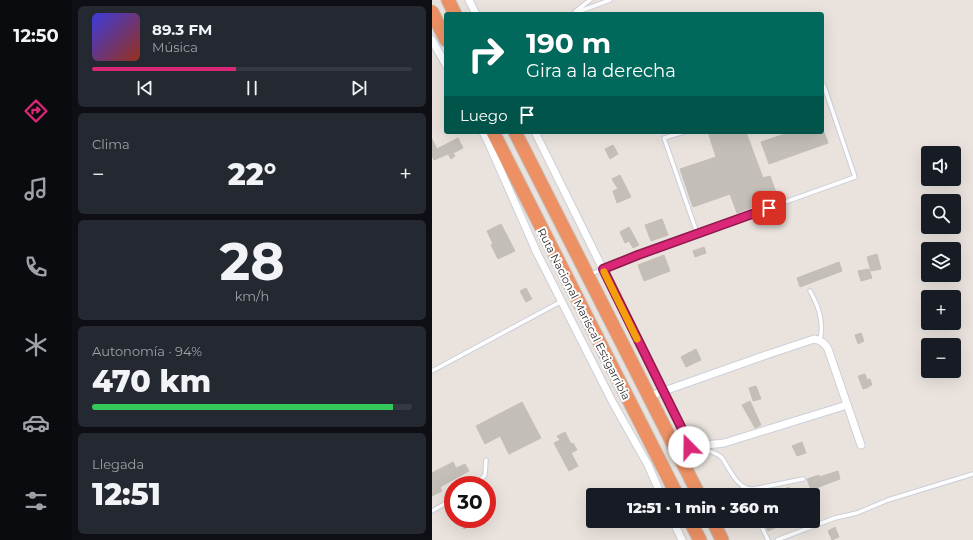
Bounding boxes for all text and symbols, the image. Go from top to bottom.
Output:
text: 89.3 FM [152,20,212,39]
text: 12:50 [13,25,59,47]
text: 190 m [526,26,611,60]
icon: right [460,28,512,80]
text: Música [152,39,198,55]
text: Gira a la derecha [526,60,676,82]
icon: previous [134,77,156,99]
icon: pause [241,77,263,99]
icon: next [348,77,370,99]
icon: directions [22,97,50,125]
icon: arrive [516,104,538,126]
text: Luego [460,106,508,125]
text: Clima [92,136,130,152]
map controls [921,146,961,378]
button: sound [921,146,961,186]
text: 22° [228,156,276,193]
text: − [92,161,105,188]
text: + [399,161,412,188]
icon: music [22,175,50,203]
pin [752,191,786,225]
button: search [921,194,961,234]
icon: arrive [758,197,780,219]
street label: Ruta Nacional Mariscal Estigarribia [534,226,634,402]
text: 28 [219,230,285,293]
button: layers [921,242,961,282]
icon: phone [22,253,50,281]
text: km/h [235,288,269,304]
button: + [921,290,961,330]
icon: climate [22,331,50,359]
button: − [921,338,961,378]
text: Autonomía · 94% [92,343,202,359]
text: 470 km [92,363,211,400]
icon: car [22,409,50,437]
position arrow [668,426,710,468]
text: Llegada [92,456,144,472]
text: 12:51 [92,476,161,513]
speed limit sign: 30 [444,476,496,528]
icon: filters [22,487,50,515]
text: 12:51 · 1 min · 360 m [627,498,779,517]

